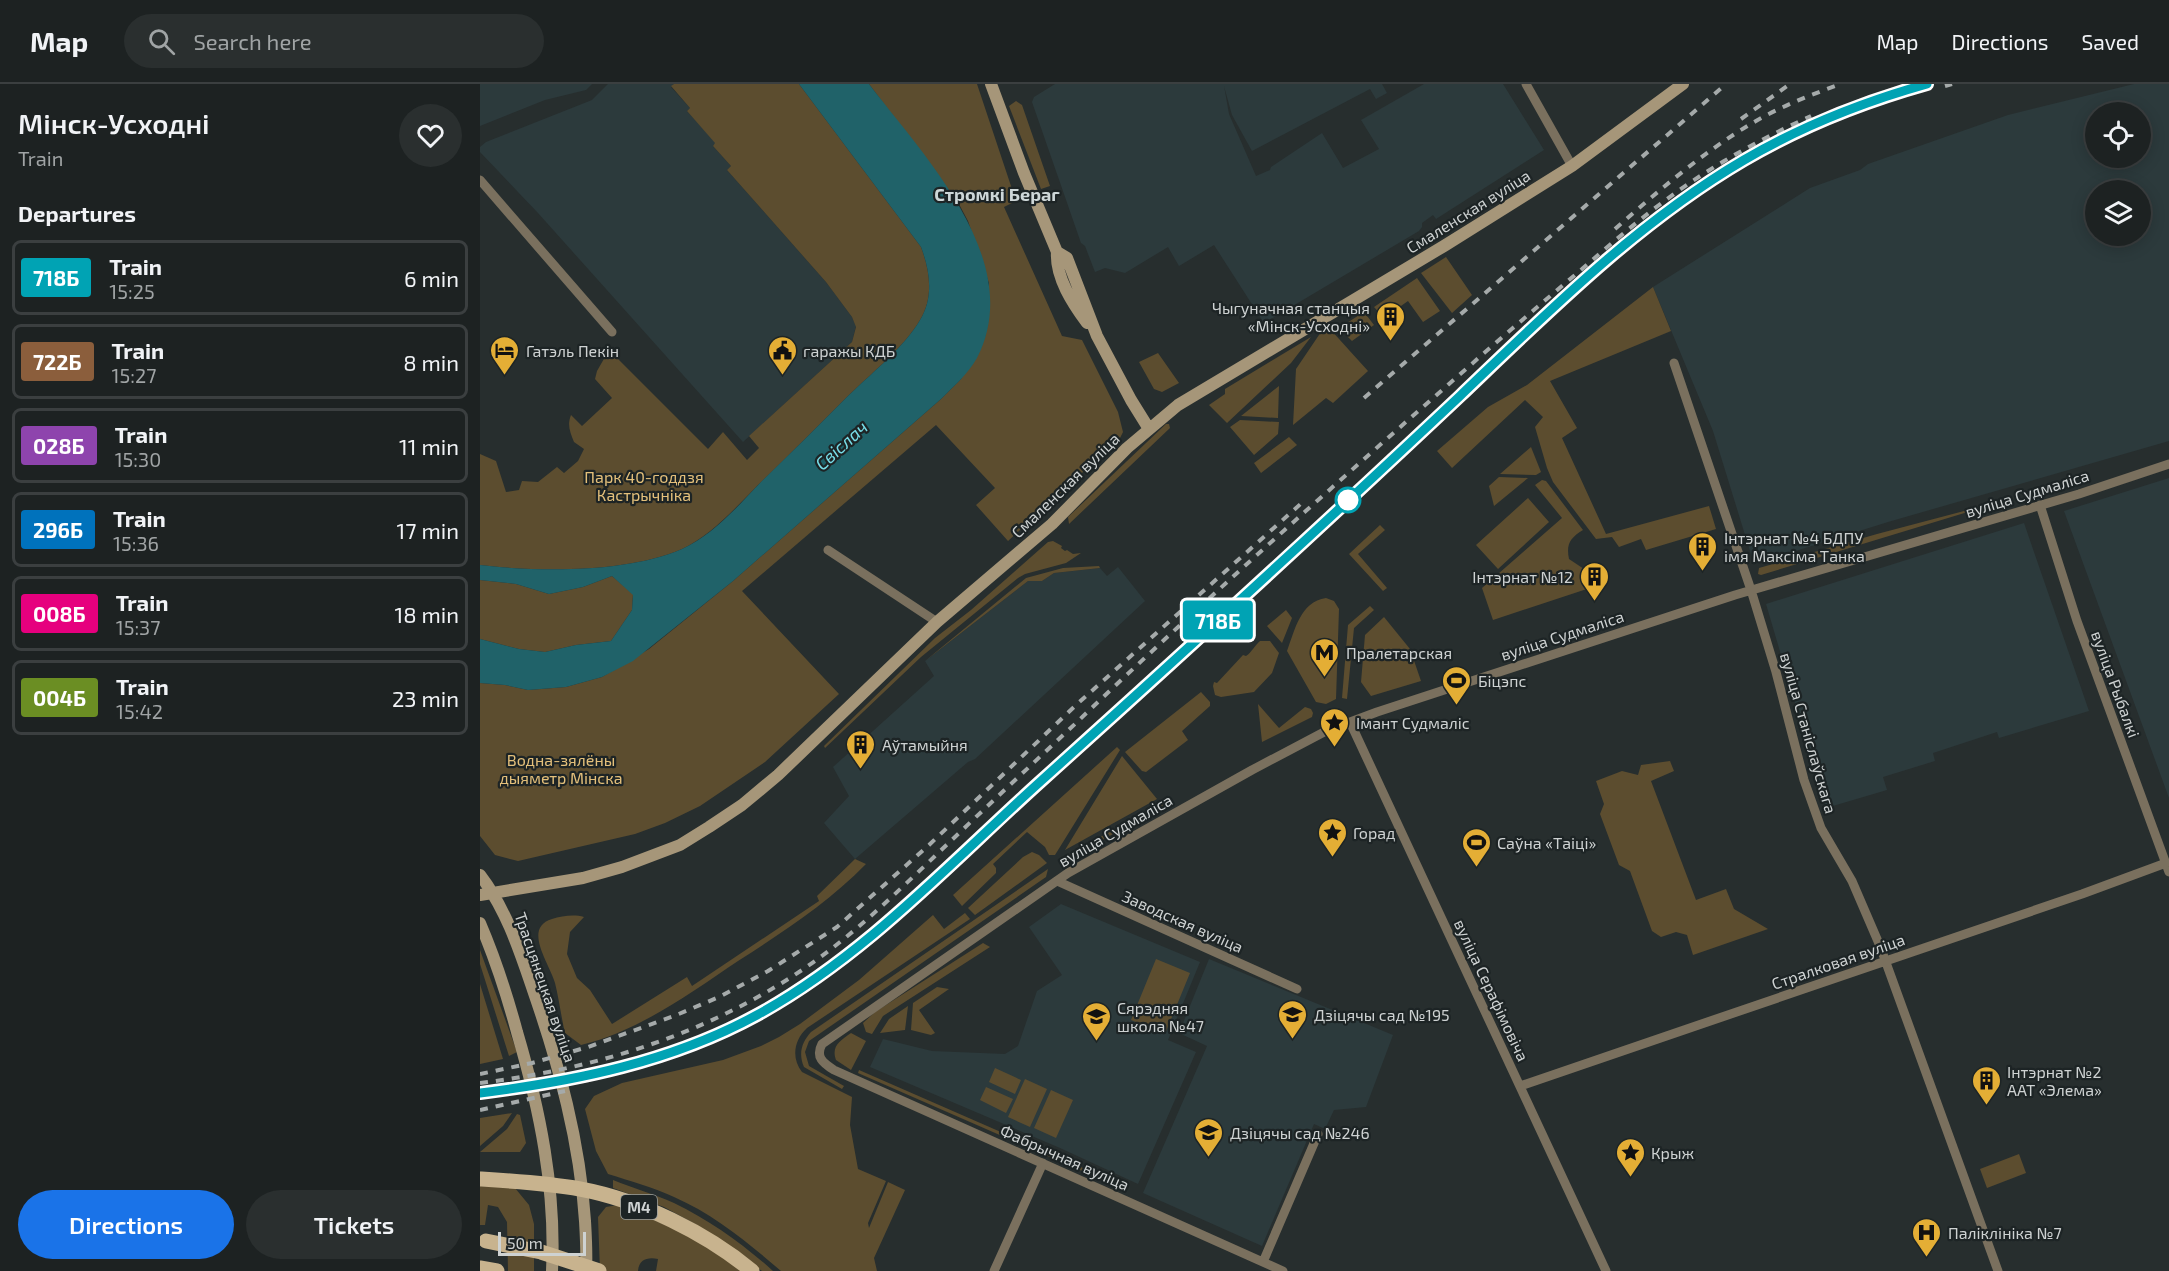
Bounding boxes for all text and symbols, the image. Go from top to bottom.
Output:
search box [124,14,544,68]
text: Map [30,24,88,58]
icon: search [145,25,178,58]
text: Search here [193,28,312,54]
text: Map [1876,29,1919,54]
text: Directions [1952,29,2048,54]
text: Saved [2081,29,2139,54]
map controls [2085,102,2151,246]
button: locate [2085,102,2151,168]
button: heart [399,104,462,167]
text: Мінск-Усходні [18,106,210,140]
text: Train [18,146,63,170]
street label: Смаленская вуліца [1403,165,1534,258]
button: layers [2085,180,2151,246]
district label: Стромкі Бераг [934,183,1060,205]
text: Departures [18,200,136,226]
text: Train [109,253,162,279]
text: 718Б [33,265,79,290]
text: 6 min [404,265,459,291]
text: 15:25 [109,279,155,303]
place label: Чыгуначная станцыя «Мінск-Усходні» [1212,298,1370,335]
building icon: Чыгуначная станцыя «Мінск-Усходні» [1375,300,1407,342]
hotel icon: Гатэль Пекін [489,334,521,376]
public building icon: гаражы КДБ [766,334,798,376]
text: Train [112,337,164,363]
place label: Гатэль Пекін [526,341,619,360]
place label: гаражы КДБ [803,341,895,360]
text: 722Б [33,349,82,374]
text: 8 min [403,349,459,375]
text: 15:27 [112,363,157,387]
water label: Свіслач [810,416,872,474]
text: Train [115,421,167,447]
street label: Смаленская вуліца [1007,429,1124,542]
text: 028Б [33,433,85,458]
text: 11 min [399,433,459,459]
text: 15:30 [115,447,161,471]
street label: вуліца Судмаліса [1963,465,2091,522]
park label: Парк 40-годдзя Кастрычніка [584,467,704,504]
unlabelled marker [1335,487,1361,513]
text: Train [113,505,166,531]
text: 296Б [33,517,83,542]
text: 17 min [397,517,459,543]
place label: Інтэрнат №4 БДПУ імя Максіма Танка [1724,528,1865,565]
building icon: Інтэрнат №4 БДПУ імя Максіма Танка [1687,530,1719,572]
text: 15:36 [113,531,159,555]
building icon: Інтэрнат №12 [1578,560,1610,602]
place label: Інтэрнат №12 [1472,567,1573,586]
text: Train [116,589,168,615]
line badge: 718Б [1176,600,1260,640]
text: 008Б [33,601,86,626]
text: 18 min [394,601,459,627]
street label: вуліца Судмаліса [1498,606,1626,665]
text: 718Б [1195,608,1241,633]
text: 15:37 [116,615,160,639]
street label: вуліца Рыбалкі [2087,628,2144,740]
metro station icon: Пралетарская [1309,636,1341,678]
place label: Пралетарская [1346,643,1452,662]
street label: вуліца Станіслаўскага [1776,650,1841,816]
sports icon: Біцэпс [1441,664,1473,706]
place label: Біцэпс [1478,671,1526,690]
text: Train [116,673,169,699]
text: 004Б [33,685,86,710]
text: 23 min [392,685,459,711]
text: 15:42 [116,699,163,723]
place icon: Імант Судмаліс [1319,706,1351,748]
place label: Імант Судмаліс [1356,713,1470,733]
building icon: Аўтамыйня [845,728,877,770]
place label: Аўтамыйня [882,735,968,755]
park label: Водна-зялёны дыяметр Мінска [499,750,623,787]
street label: вуліца Судмаліса [1055,790,1176,871]
place icon: Горад [1316,816,1348,858]
place label: Горад [1353,823,1395,842]
sports icon: Саўна «Таіці» [1460,826,1492,868]
place label: Саўна «Таіці» [1497,833,1597,853]
street label: Заводская вуліца [1119,886,1246,957]
street label: Трасцянецкая вуліца [510,910,581,1065]
street label: вуліца Серафімовіча [1450,916,1533,1064]
street label: Стралковая вуліца [1769,929,1908,994]
place label: Сярэдняя школа №47 [1117,998,1204,1035]
school or university icon: Дзіцячы сад №195 [1277,998,1309,1040]
school or university icon: Сярэдняя школа №47 [1080,1000,1112,1042]
place label: Дзіцячы сад №195 [1314,1005,1450,1024]
place label: Інтэрнат №2 ААТ «Элема» [2007,1062,2102,1099]
building icon: Інтэрнат №2 ААТ «Элема» [1970,1064,2002,1106]
school or university icon: Дзіцячы сад №246 [1193,1116,1225,1158]
street label: Фабрычная вуліца [997,1120,1132,1195]
place label: Дзіцячы сад №246 [1230,1123,1370,1142]
place icon: Крыж [1614,1136,1646,1178]
place label: Крыж [1651,1143,1694,1162]
button: Directions [18,1190,234,1259]
button: Tickets [246,1190,462,1259]
road number: М4 [621,1195,657,1219]
hospital icon: Паліклініка №7 [1911,1216,1943,1258]
place label: Паліклініка №7 [1948,1223,2062,1242]
scale bar [498,1229,586,1256]
text: 50 m [507,1233,543,1252]

